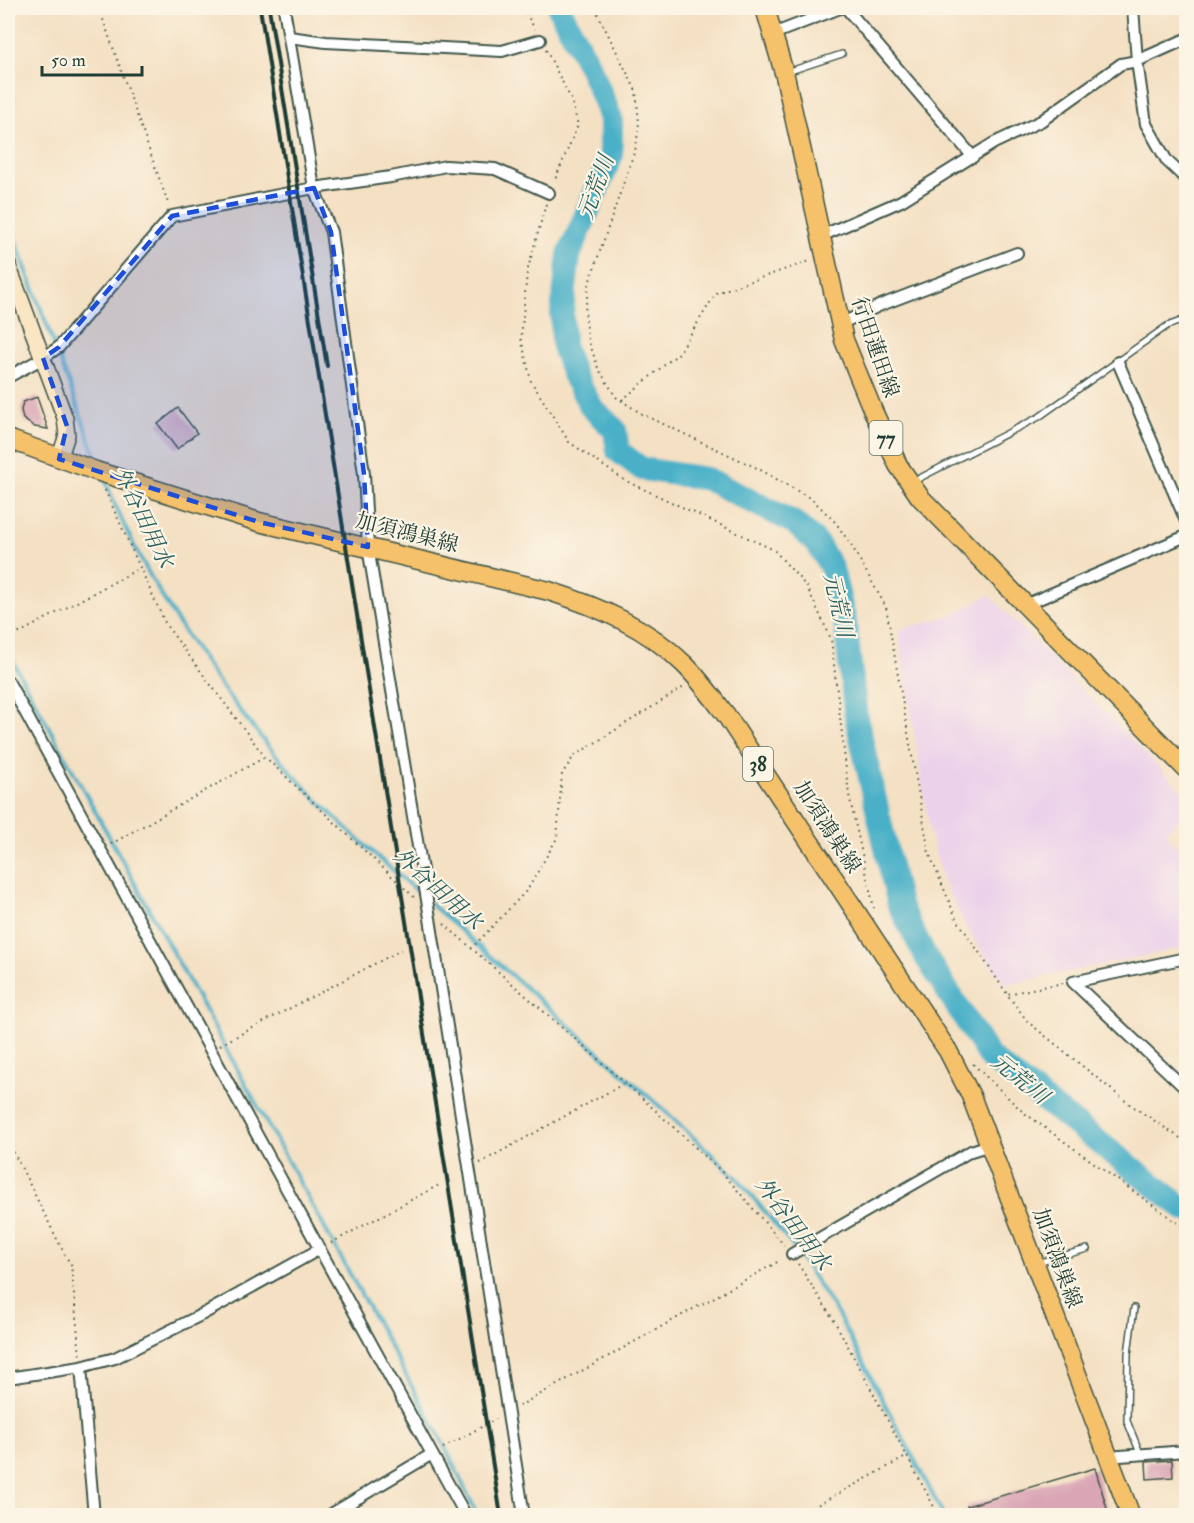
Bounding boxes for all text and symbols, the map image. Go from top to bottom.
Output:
scale bar [42,39,142,77]
text: 50 m [51,49,86,72]
water label: 元荒川 [572,149,621,223]
street label: 行田蓮田線 [845,293,905,401]
road number: 77 [870,421,902,455]
water label: 外谷田用水 [106,461,181,574]
street label: 加須鴻巣線 [353,507,461,559]
water label: 元荒川 [817,570,860,642]
road number: 38 [743,747,773,781]
street label: 加須鴻巣線 [787,776,867,878]
water label: 外谷田用水 [388,842,490,938]
water label: 元荒川 [986,1047,1056,1112]
water label: 外谷田用水 [749,1172,838,1278]
street label: 加須鴻巣線 [1026,1204,1088,1312]

